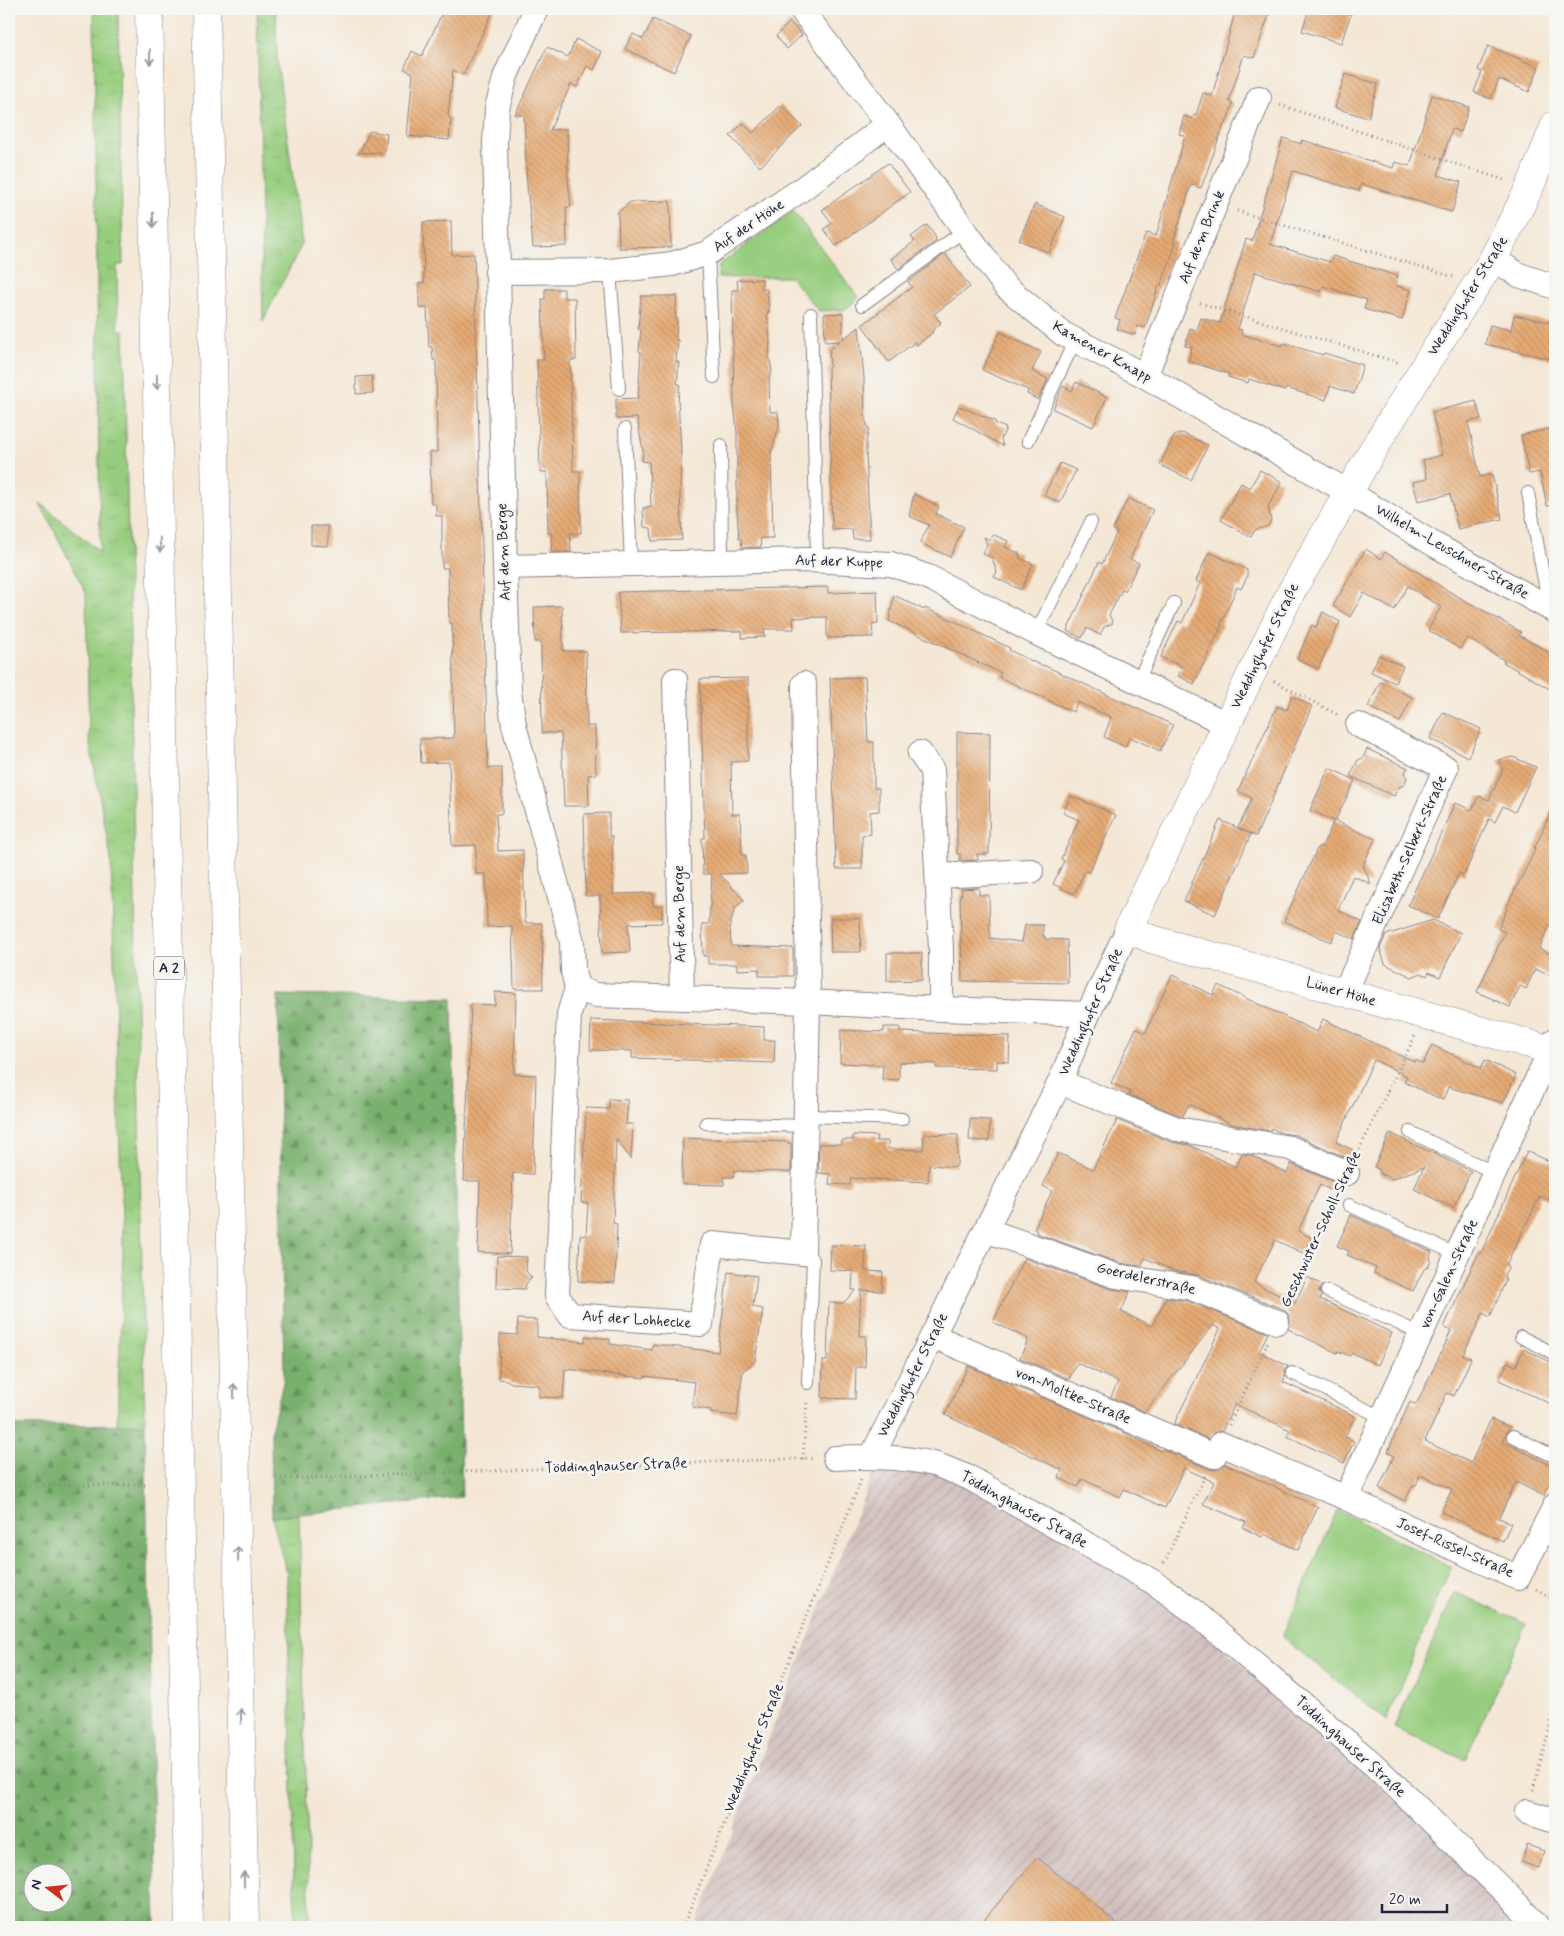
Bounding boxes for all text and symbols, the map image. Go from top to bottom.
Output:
one-way arrow [145,49,155,65]
street label: Auf dem Brink [1174,187,1230,287]
street label: Auf der Höhe [709,195,789,257]
one-way arrow [149,212,158,228]
street label: Weddinghofer Straße [1423,232,1514,360]
street label: Kamener Knapp [1049,316,1155,388]
one-way arrow [152,374,162,390]
street label: Wilhelm-Leuschner-Straße [1371,500,1533,604]
street label: Auf dem Berge [492,503,517,601]
one-way arrow [155,536,165,553]
street label: Auf der Kuppe [795,550,883,574]
street label: Weddinghofer Straße [1226,580,1305,713]
street label: Elisabeth-Selbert-Straße [1368,772,1452,928]
street label: Auf dem Berge [669,865,692,963]
street label: Weddinghofer Straße [1054,945,1129,1079]
road number: A 2 [154,956,184,980]
street label: Lüner Höhe [1304,972,1378,1012]
street label: Geschwister-Scholl-Straße [1276,1147,1366,1311]
street label: von-Galen-Straße [1415,1216,1483,1332]
street label: Goerdelerstraße [1094,1258,1198,1300]
street label: Auf der Lohhecke [582,1306,692,1334]
street label: Weddinghofer Straße [873,1309,954,1441]
street label: von-Moltke-Straße [1012,1363,1134,1429]
one-way arrow [230,1383,239,1399]
street label: Töddinghauser Straße [544,1454,688,1478]
street label: Töddinghauser Straße [957,1467,1091,1553]
street label: Josef-Rissel-Straße [1393,1513,1517,1583]
one-way arrow [233,1546,243,1562]
street label: Weddinghofer Straße [719,1680,790,1816]
street label: Töddinghauser Straße [1290,1692,1410,1802]
one-way arrow [236,1708,246,1724]
north arrow [22,1864,72,1914]
one-way arrow [240,1871,249,1887]
text: N [27,1878,46,1892]
scale bar [1382,1881,1446,1913]
text: 20 m [1389,1890,1421,1910]

